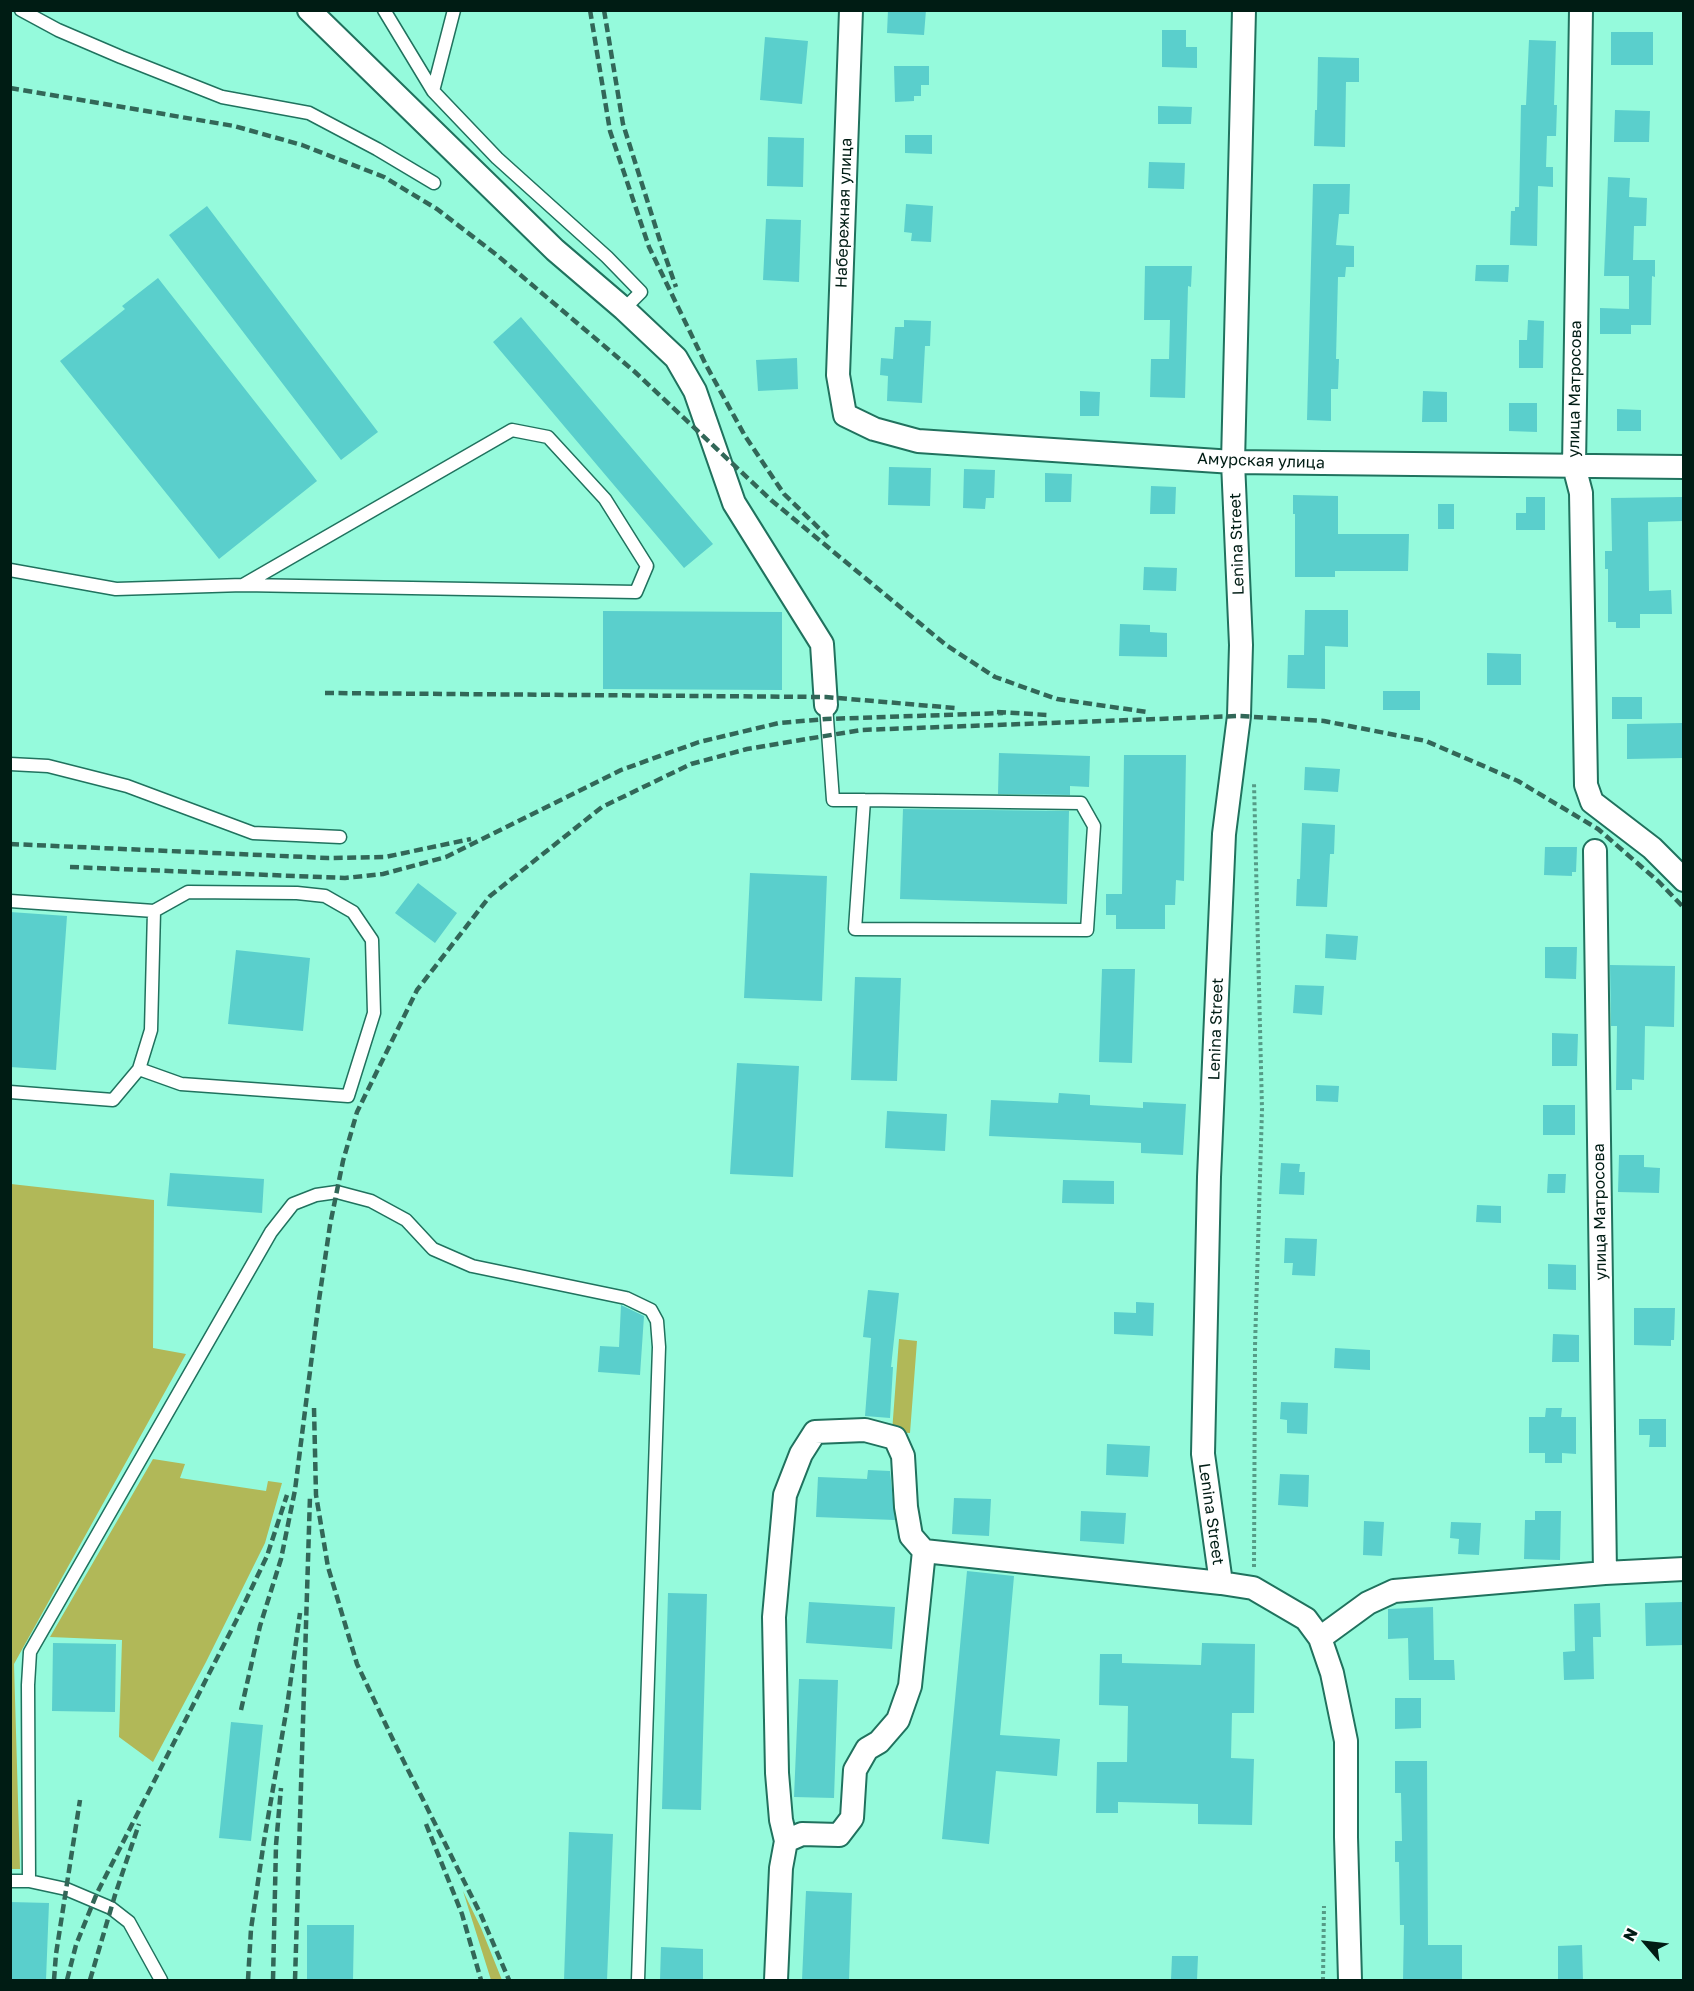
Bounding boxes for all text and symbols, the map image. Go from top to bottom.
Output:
street label: Набережная улица [832,138,856,288]
street label: улица Матросова [1564,320,1586,458]
street label: Амурская улица [1197,449,1325,473]
street label: Lenina Street [1226,492,1248,596]
street label: Lenina Street [1205,977,1227,1081]
street label: улица Матросова [1589,1143,1611,1281]
street label: Lenina Street [1194,1462,1228,1566]
north arrow [1616,1913,1676,1973]
text: N [1618,1924,1642,1945]

